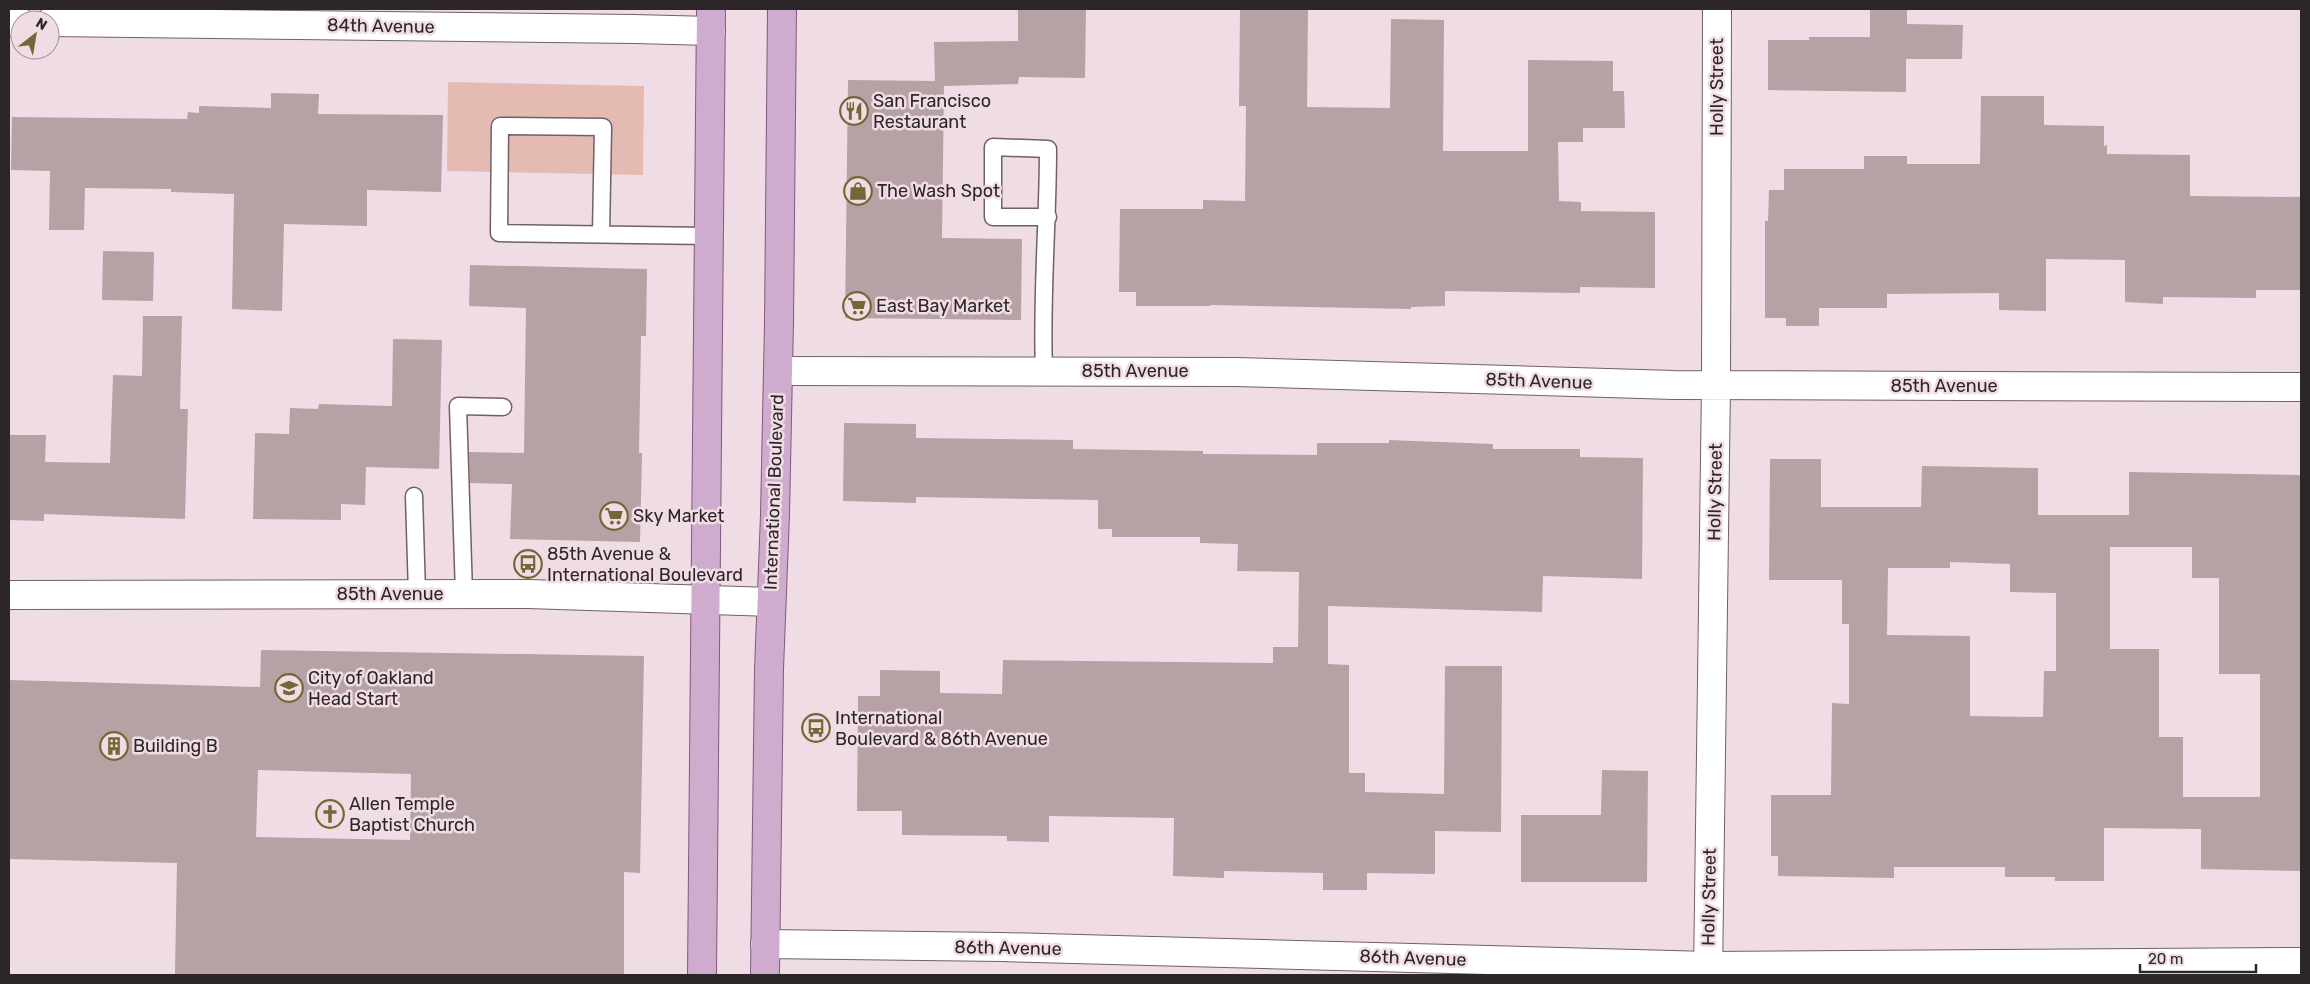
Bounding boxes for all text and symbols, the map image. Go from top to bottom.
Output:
north arrow [10,10,60,60]
text: N [33,14,50,34]
street label: 84th Avenue [327,14,435,38]
street label: Holly Street [1706,38,1728,136]
place label: San Francisco Restaurant [873,90,991,133]
restaurant icon: San Francisco Restaurant [839,96,869,126]
shop icon: The Wash Spot [843,176,873,206]
place label: The Wash Spot [877,180,1000,202]
supermarket icon: East Bay Market [842,291,872,321]
place label: East Bay Market [876,295,1010,317]
street label: 85th Avenue [1081,360,1189,382]
street label: 85th Avenue [1485,368,1593,394]
street label: 85th Avenue [1890,375,1998,397]
street label: International Boulevard [760,394,788,590]
street label: Holly Street [1703,443,1727,541]
supermarket icon: Sky Market [599,501,629,531]
place label: Sky Market [633,505,724,527]
place label: 85th Avenue & International Boulevard [547,543,743,586]
bus stop icon: 85th Avenue & International Boulevard [513,549,543,579]
street label: 85th Avenue [336,583,444,605]
place label: City of Oakland Head Start [308,667,434,710]
school or university icon: City of Oakland Head Start [274,673,304,703]
place label: International Boulevard & 86th Avenue [835,707,1048,750]
bus stop icon: International Boulevard & 86th Avenue [801,713,831,743]
building icon: Building B [99,731,129,761]
place label: Building B [133,735,218,757]
place label: Allen Temple Baptist Church [349,793,475,836]
church icon: Allen Temple Baptist Church [315,799,345,829]
street label: Holly Street [1697,848,1721,946]
street label: 86th Avenue [954,936,1062,960]
scale bar [2140,942,2256,974]
street label: 86th Avenue [1359,945,1467,971]
text: 20 m [2148,950,2183,968]

